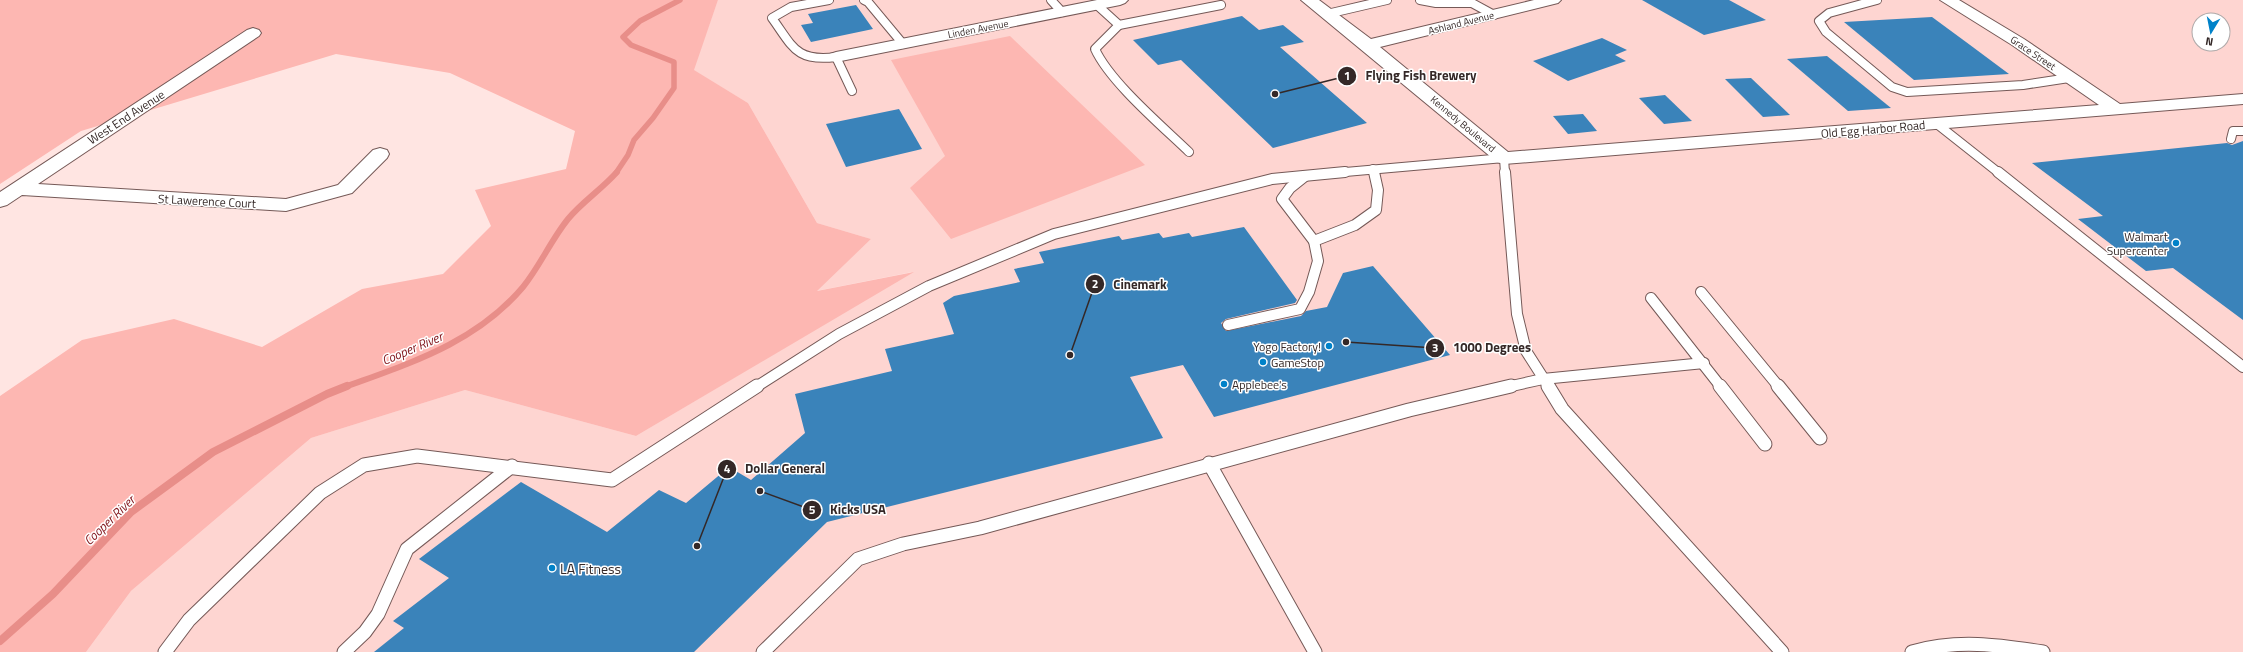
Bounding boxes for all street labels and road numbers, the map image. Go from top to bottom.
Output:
street label: Ashland Avenue [1426,8,1496,38]
street label: Linden Avenue [946,16,1010,42]
street label: Grace Street [2007,32,2059,74]
street label: West End Avenue [84,85,168,149]
street label: Kennedy Boulevard [1427,92,1499,156]
street label: Old Egg Harbor Road [1820,115,1926,143]
street label: St Lawerence Court [158,189,257,213]

